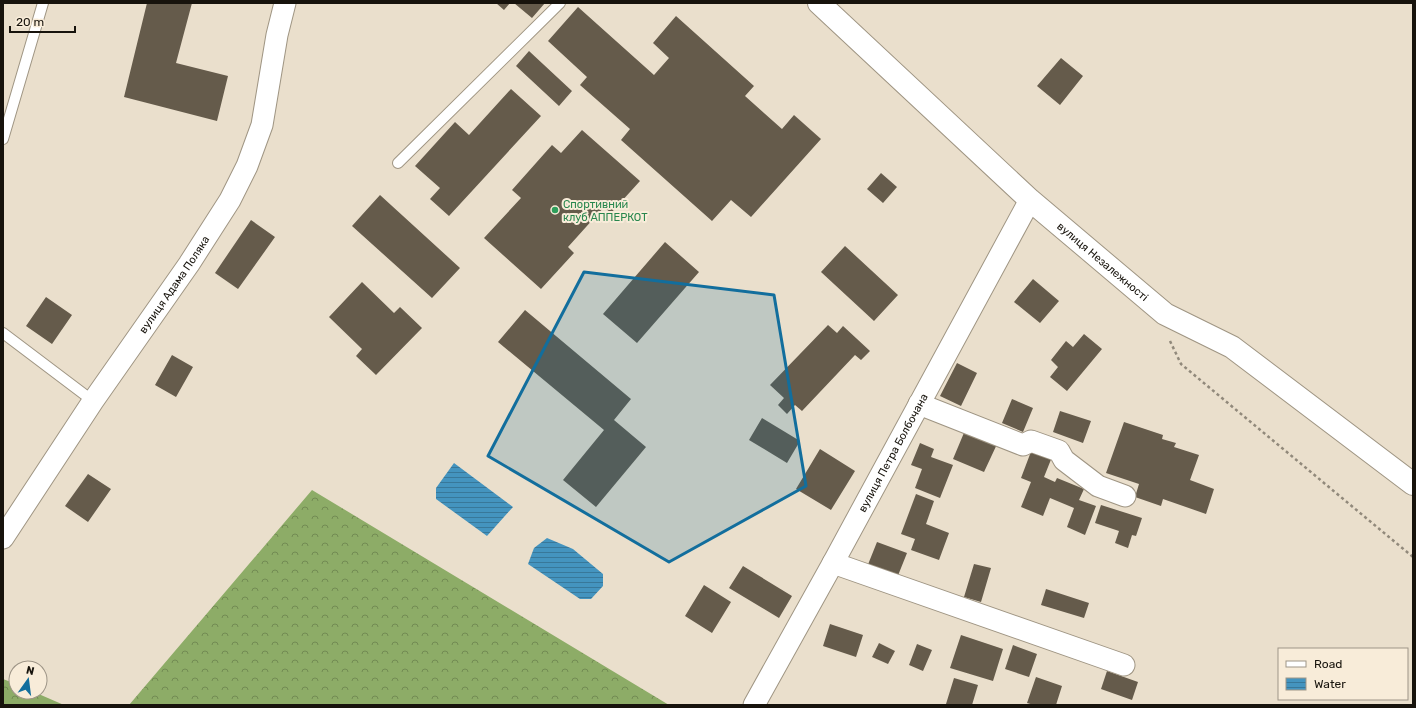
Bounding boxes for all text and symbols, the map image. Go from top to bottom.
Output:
scale bar [10,8,75,34]
text: 20 m [16,15,44,29]
place label: Спортивний клуб АППЕРКОТ [563,198,648,224]
marker: Спортивний клуб АППЕРКОТ [550,205,560,215]
street label: вулиця Незалежності [1055,219,1151,304]
street label: вулиця Адама Поляка [136,233,212,336]
street label: вулиця Петра Болбочана [855,391,930,514]
legend [1278,648,1408,700]
text: Road [1314,657,1342,671]
north arrow [8,660,48,700]
text: N [25,664,36,678]
text: Water [1314,677,1346,691]

